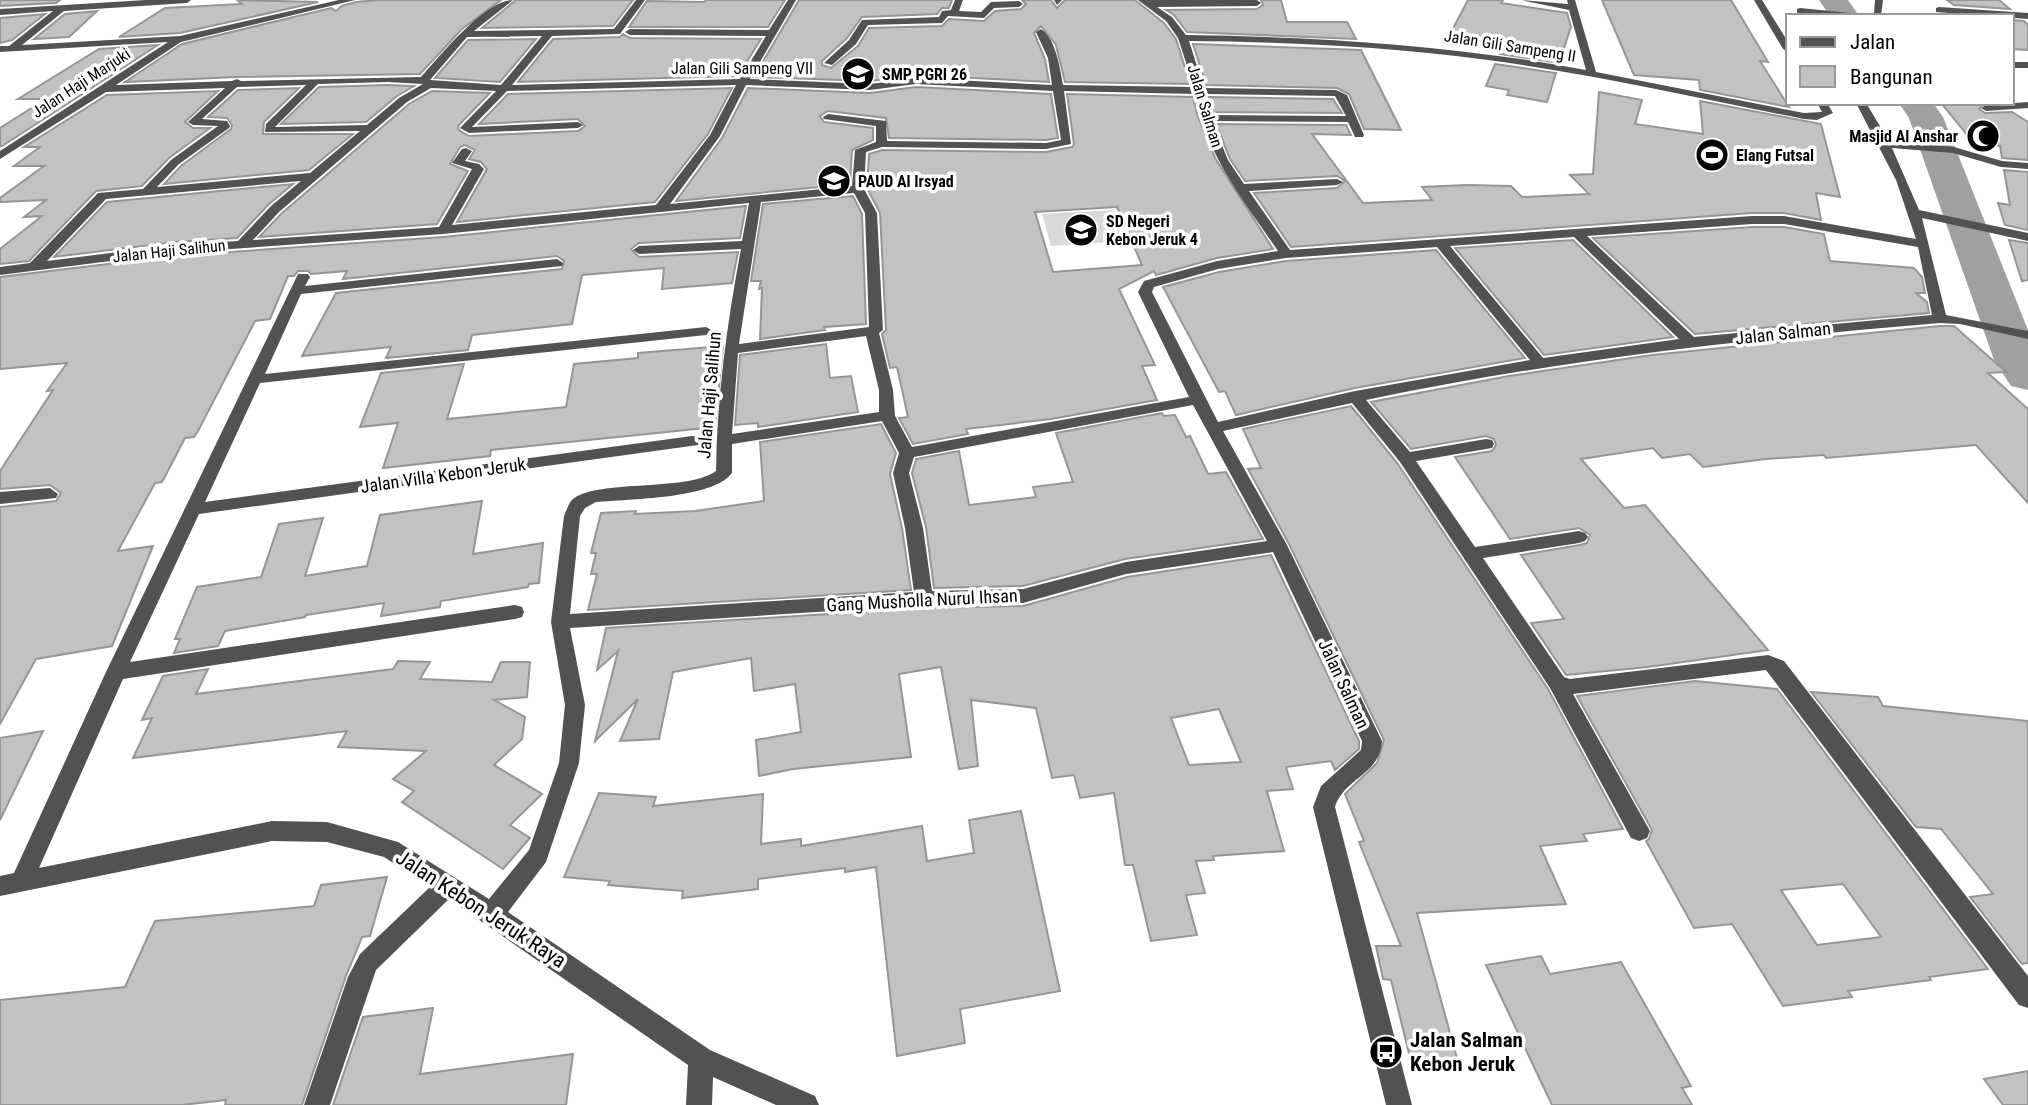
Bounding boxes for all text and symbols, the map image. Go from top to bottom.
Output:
legend [1786,14,2014,105]
street label: Jalan Gili Sampeng II [1443,26,1577,66]
text: Jalan [1850,30,1895,54]
street label: Jalan Haji Marjuki [28,44,134,122]
school or university icon: SMP PGRI 26 [839,55,877,93]
street label: Jalan Gili Sampeng VII [671,59,813,78]
street label: Jalan Salman [1183,62,1227,150]
place label: SMP PGRI 26 [882,65,967,84]
text: Bangunan [1850,65,1933,89]
mosque icon: Masjid Al Anshar [1964,117,2002,155]
place label: Masjid Al Anshar [1849,127,1958,146]
sports icon: Elang Futsal [1693,136,1731,174]
place label: Elang Futsal [1736,146,1814,165]
school or university icon: PAUD Al Irsyad [815,162,853,200]
place label: PAUD Al Irsyad [858,172,954,191]
school or university icon: SD Negeri Kebon Jeruk 4 [1062,211,1100,249]
place label: SD Negeri Kebon Jeruk 4 [1106,212,1198,249]
street label: Jalan Haji Salihun [112,236,226,266]
street label: Jalan Salman [1734,318,1832,348]
street label: Jalan Haji Salihun [693,331,725,459]
street label: Jalan Villa Kebon Jeruk [359,453,527,497]
street label: Gang Musholla Nurul Ihsan [826,585,1018,615]
street label: Jalan Salman [1314,636,1374,732]
street label: Jalan Kebon Jeruk Raya [392,845,570,973]
place label: Jalan Salman Kebon Jeruk [1410,1028,1523,1076]
bus stop icon: Jalan Salman Kebon Jeruk [1367,1033,1405,1071]

